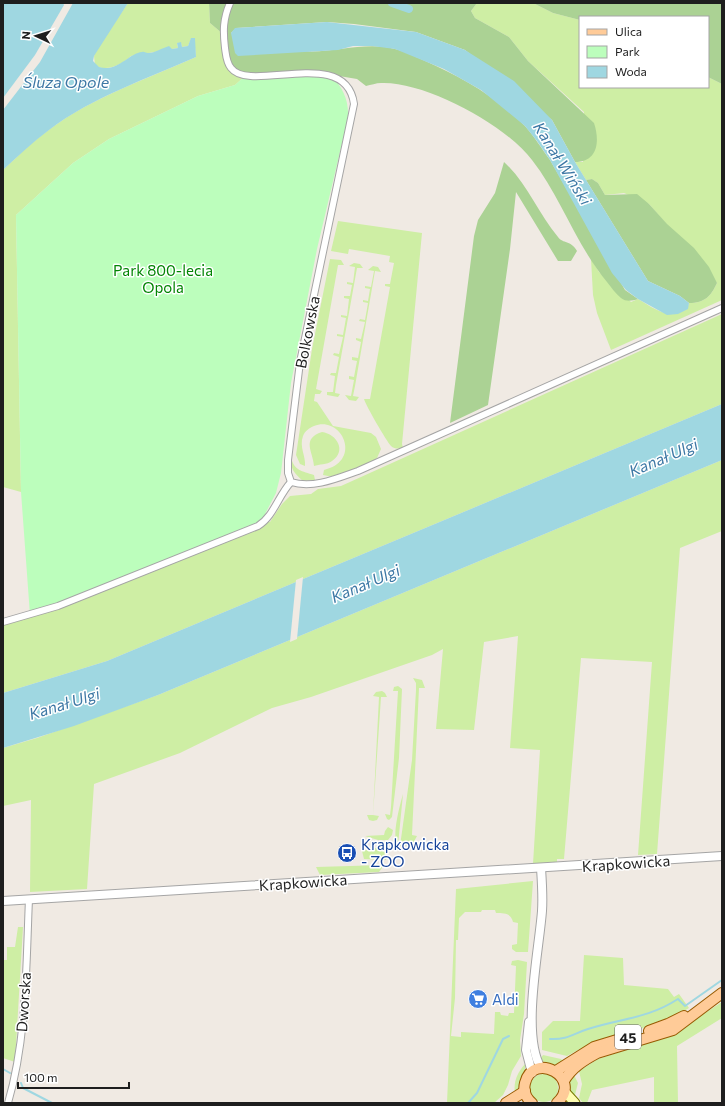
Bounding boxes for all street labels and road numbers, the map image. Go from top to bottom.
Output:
street label: Bolkowska [291,294,323,370]
street label: Krapkowicka [581,851,671,875]
street label: Krapkowicka [258,870,348,894]
street label: Dworska [12,971,34,1033]
road number: 45 [615,1025,641,1049]

